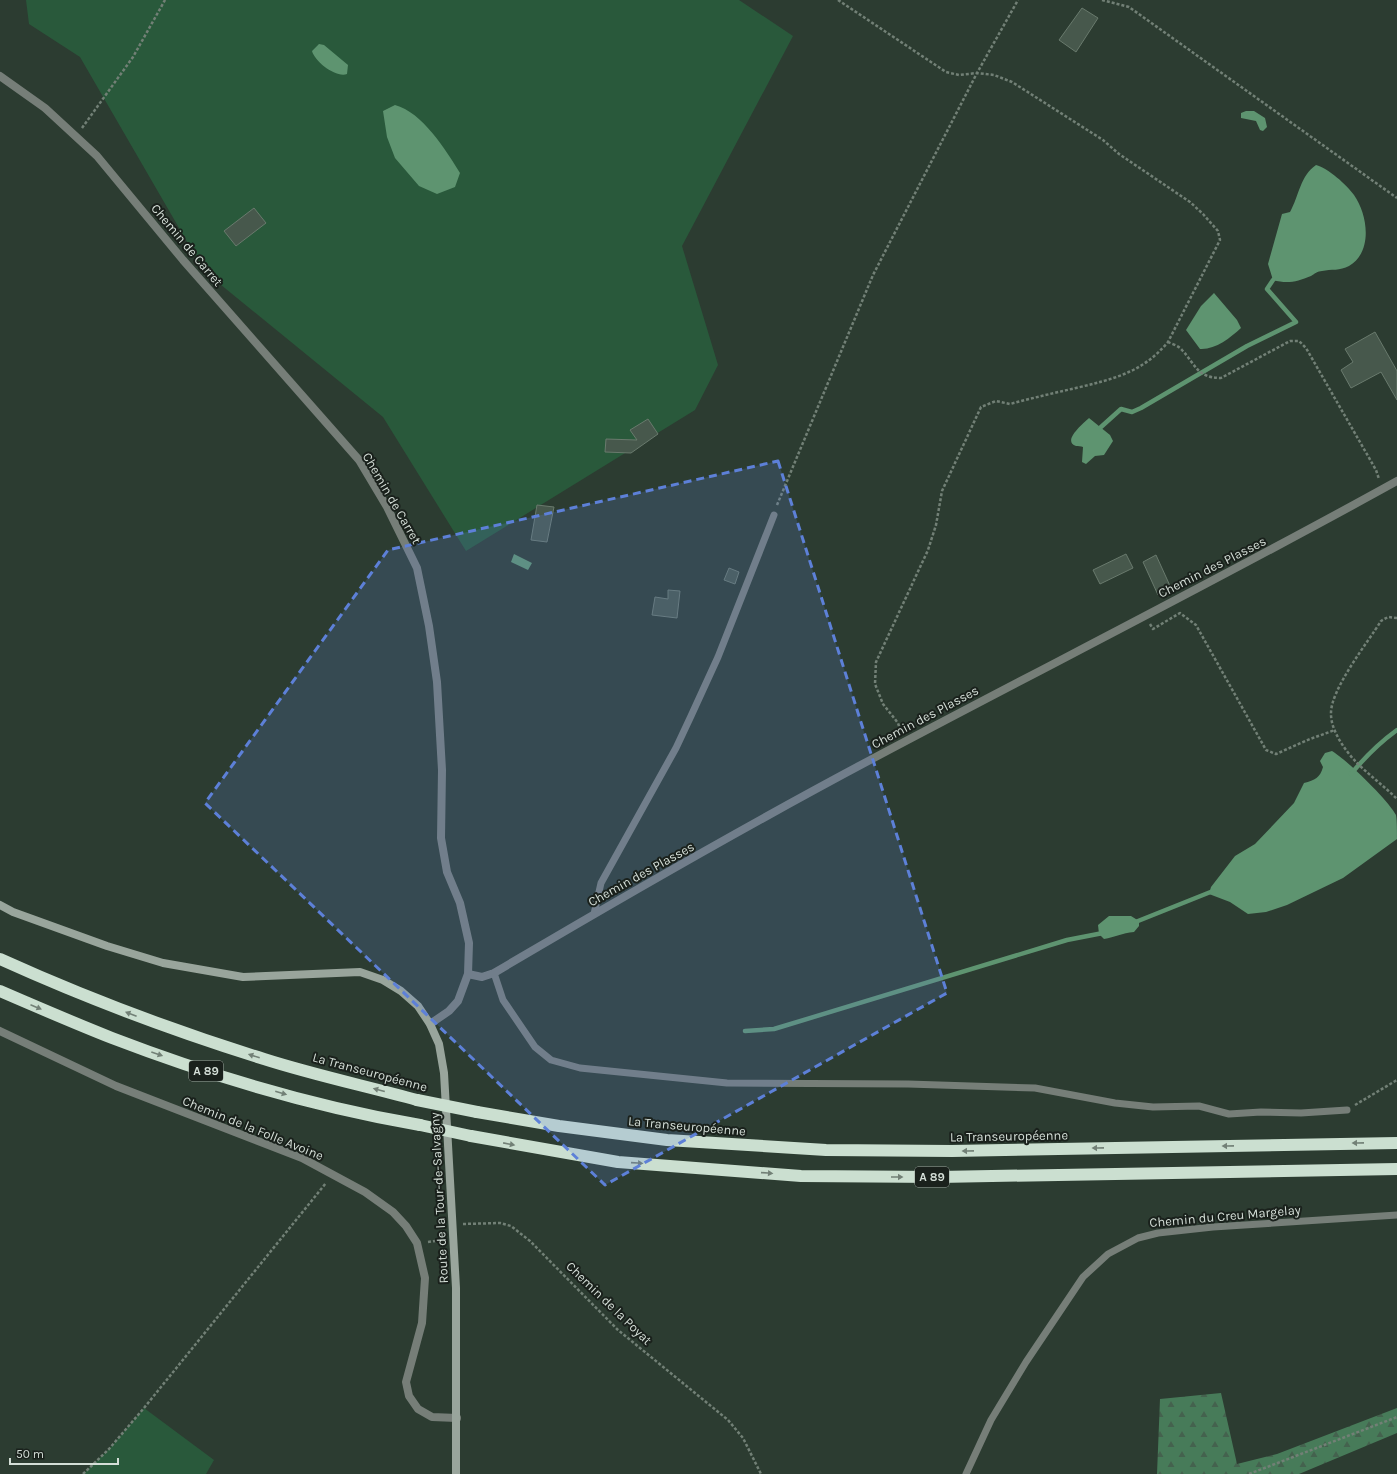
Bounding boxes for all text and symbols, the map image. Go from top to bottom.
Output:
street label: Chemin de Carret [148,201,226,289]
street label: Chemin de Carret [360,450,424,546]
street label: Chemin des Plasses [1156,533,1269,601]
street label: Chemin des Plasses [869,682,981,752]
street label: Chemin des Plasses [585,839,697,909]
one-way arrow [30,1004,42,1010]
one-way arrow [124,1010,136,1016]
street label: La Transeuropéenne [311,1049,429,1095]
one-way arrow [151,1051,163,1057]
one-way arrow [247,1052,259,1058]
road number: A 89 [189,1061,223,1081]
one-way arrow [373,1087,385,1093]
one-way arrow [275,1090,287,1096]
street label: Chemin de la Folle Avoine [180,1093,326,1163]
street label: Route de la Tour-de-Salvagny [427,1112,451,1284]
street label: La Transeuropéenne [628,1113,747,1139]
street label: La Transeuropéenne [950,1127,1068,1145]
one-way arrow [1352,1140,1364,1147]
one-way arrow [503,1141,515,1147]
one-way arrow [1221,1143,1234,1149]
one-way arrow [1091,1145,1104,1151]
one-way arrow [962,1147,974,1154]
one-way arrow [631,1160,643,1167]
road number: A 89 [915,1167,949,1187]
one-way arrow [761,1170,773,1177]
one-way arrow [891,1173,903,1180]
street label: Chemin du Creu Margelay [1149,1202,1301,1230]
street label: Chemin de la Poyat [563,1258,655,1348]
scale bar [10,1440,118,1466]
text: 50 m [16,1447,44,1461]

